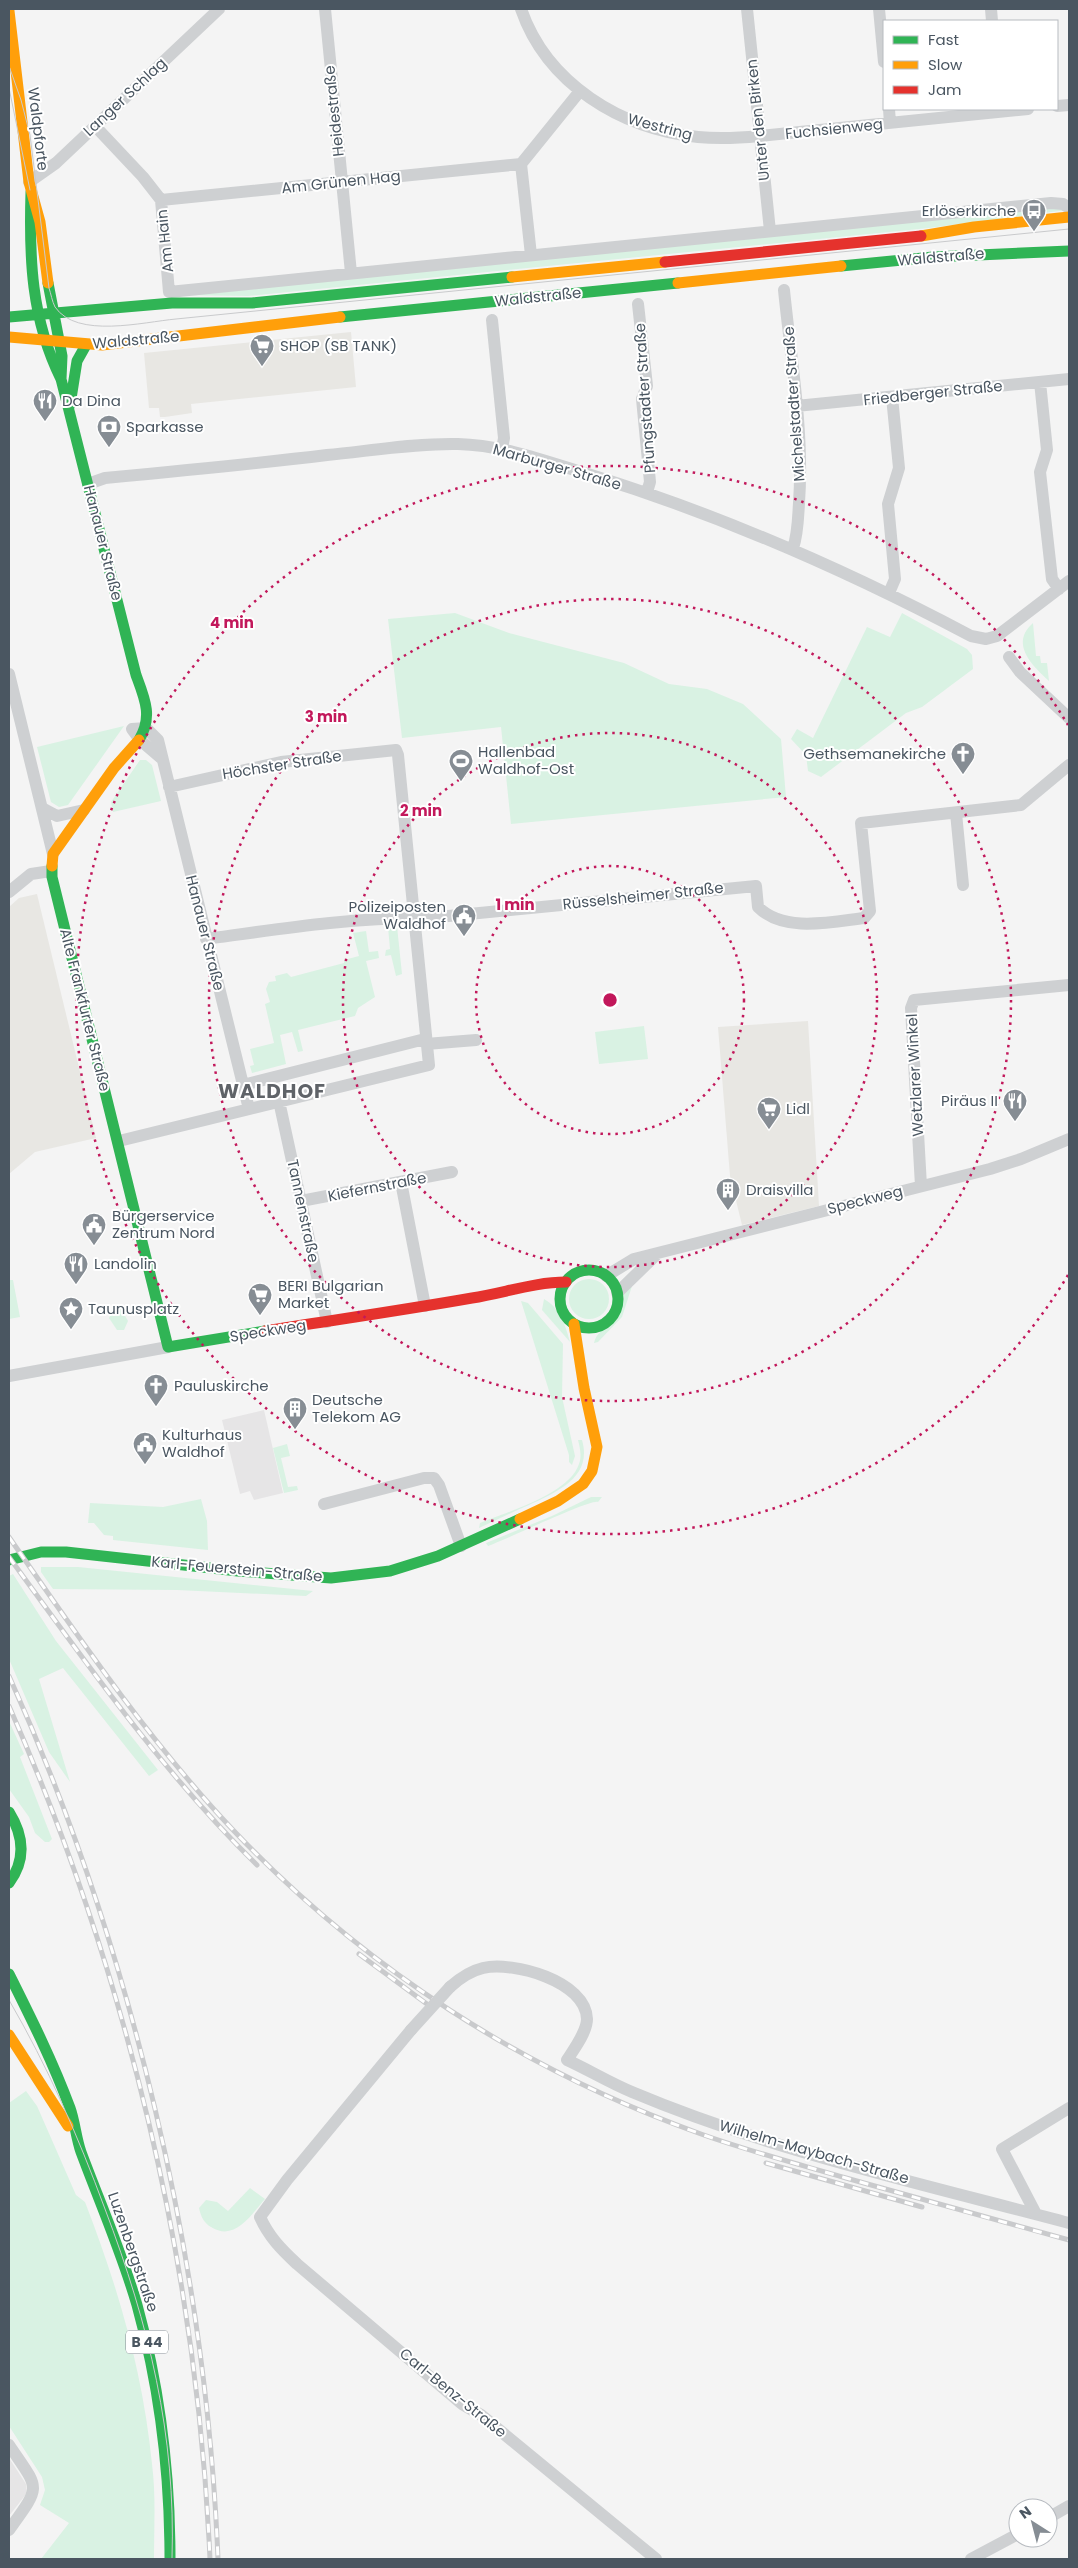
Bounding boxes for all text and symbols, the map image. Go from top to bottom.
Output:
legend [883,20,1058,110]
text: Fast [928,29,959,50]
street label: Langer Schlag [78,53,171,141]
text: Slow [928,54,963,75]
street label: Unter den Birken [741,58,774,182]
street label: Heidestraße [318,65,349,158]
text: Jam [928,79,962,100]
street label: Waldpforte [23,86,54,172]
street label: Westring [625,108,695,145]
street label: Fuchsienweg [784,113,884,144]
street label: Am Grünen Hag [280,165,402,198]
bus stop icon: Erlöserkirche [1021,198,1047,232]
place label: Erlöserkirche [922,200,1016,221]
street label: Am Hain [151,208,178,274]
street label: Waldstraße [897,242,985,271]
street label: Waldstraße [494,282,582,312]
street label: Pfungstadter Straße [629,322,660,474]
street label: Waldstraße [92,325,180,354]
street label: Michelstadter Straße [778,326,809,482]
supermarket icon: SHOP (SB TANK) [249,333,275,367]
place label: SHOP (SB TANK) [280,335,397,356]
street label: Friedberger Straße [862,375,1004,410]
restaurant icon: Da Dina [32,388,58,422]
place label: Da Dina [62,390,121,411]
bank icon: Sparkasse [96,414,122,448]
place label: Sparkasse [126,416,204,437]
street label: Marburger Straße [491,438,624,495]
street label: Hanauer Straße [79,483,128,603]
text: 4 min [210,612,254,633]
text: 3 min [305,706,347,727]
place label: Hallenbad Waldhof-Ost [478,741,574,779]
church icon: Gethsemanekirche [950,741,976,775]
place label: Gethsemanekirche [803,743,946,764]
street label: Höchster Straße [221,745,343,784]
sports icon: Hallenbad Waldhof-Ost [448,748,474,782]
text: 2 min [400,800,442,821]
street label: Hanauer Straße [181,873,230,993]
street label: Rüsselsheimer Straße [561,877,724,914]
text: 1 min [495,894,535,915]
place label: Polizeiposten Waldhof [349,896,446,934]
public building icon: Polizeiposten Waldhof [451,903,477,937]
street label: Alte Frankfurter Straße [55,926,116,1094]
centre of rings [601,991,619,1009]
street label: Wetzlarer Winkel [901,1013,928,1137]
district label: WALDHOF [218,1077,326,1105]
restaurant icon: Piräus II [1002,1088,1028,1122]
place label: Piräus II [941,1090,998,1111]
supermarket icon: Lidl [756,1096,782,1130]
place label: Lidl [786,1098,810,1119]
street label: Tannenstraße [282,1157,325,1264]
street label: Kiefernstraße [326,1167,428,1206]
building icon: Draisvilla [715,1177,741,1211]
place label: Draisvilla [746,1179,814,1200]
street label: Speckweg [825,1180,905,1219]
place label: Bürgerservice Zentrum Nord [112,1205,215,1243]
public building icon: Bürgerservice Zentrum Nord [81,1212,107,1246]
restaurant icon: Landolin [63,1251,89,1285]
place label: Landolin [94,1253,157,1274]
place label: BERI Bulgarian Market [278,1275,384,1313]
supermarket icon: BERI Bulgarian Market [247,1282,273,1316]
place icon: Taunusplatz [58,1296,84,1330]
place label: Taunusplatz [88,1298,179,1319]
street label: Speckweg [228,1314,308,1347]
church icon: Pauluskirche [143,1373,169,1407]
place label: Pauluskirche [174,1375,269,1396]
place label: Deutsche Telekom AG [312,1389,401,1427]
building icon: Deutsche Telekom AG [282,1396,308,1430]
place label: Kulturhaus Waldhof [162,1424,242,1462]
public building icon: Kulturhaus Waldhof [132,1431,158,1465]
street label: Karl-Feuerstein-Straße [151,1551,323,1586]
street label: Wilhelm-Maybach-Straße [717,2114,912,2189]
street label: Luzenbergstraße [103,2189,164,2315]
road number: B 44 [126,2330,168,2354]
street label: Carl-Benz-Straße [395,2343,511,2442]
north arrow [1008,2498,1058,2548]
text: N [1015,2501,1035,2524]

